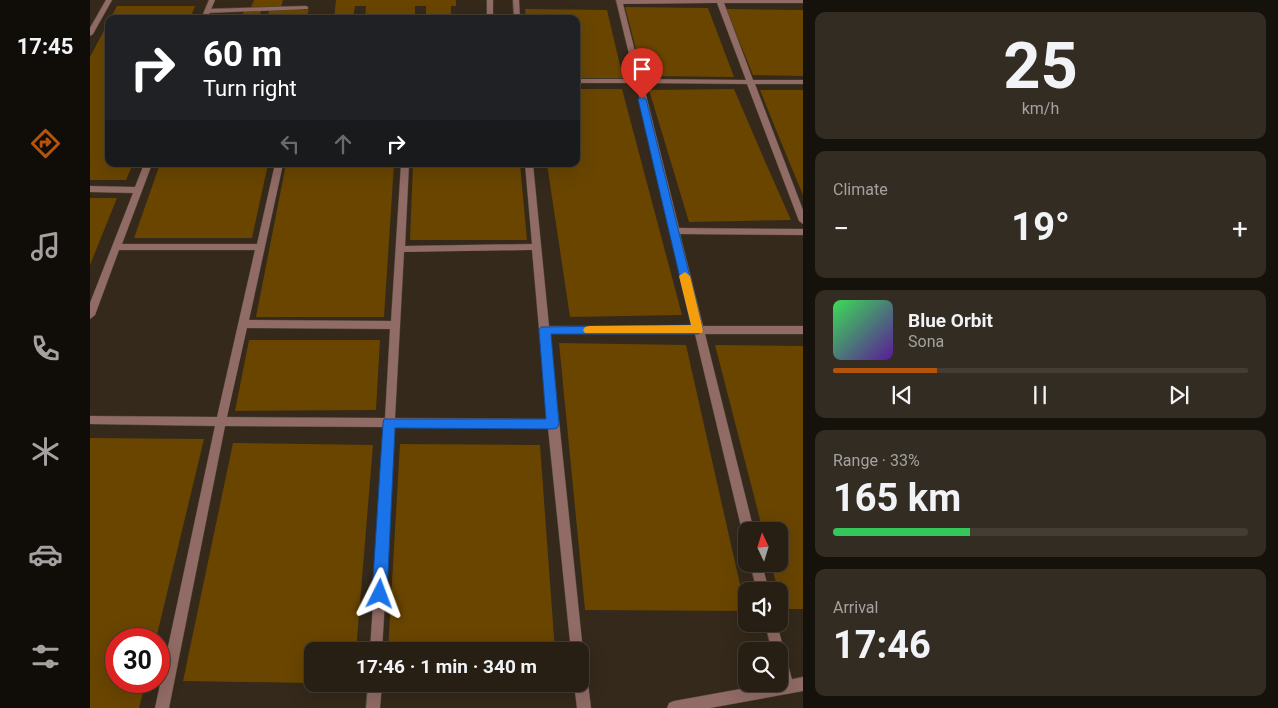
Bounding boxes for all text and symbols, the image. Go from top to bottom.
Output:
text: 25 [1003,28,1078,104]
text: 17:45 [17,34,73,59]
text: 60 m [203,34,282,75]
icon: right [120,35,185,100]
pin [621,48,663,99]
icon: arrive [628,55,656,83]
text: Turn right [203,76,297,101]
text: km/h [1022,99,1059,118]
icon: directions [28,126,63,161]
icon: left [276,130,304,158]
icon: ahead [329,130,357,158]
icon: right [382,130,410,158]
text: Climate [833,180,888,199]
text: 19° [1011,205,1070,249]
text: − [833,212,849,245]
text: + [1232,212,1248,245]
icon: music [28,229,63,264]
text: Blue Orbit [908,309,993,332]
icon: phone [28,331,63,366]
text: Sona [908,332,944,351]
icon: previous [888,381,916,409]
icon: pause [1026,381,1054,409]
icon: next [1165,381,1193,409]
icon: climate [28,434,63,469]
text: Range · 33% [833,451,920,470]
text: 165 km [833,476,961,520]
north arrow [738,522,788,572]
map controls [738,522,788,692]
icon: car [28,537,63,572]
position arrow [353,567,405,619]
button: sound [738,582,788,632]
text: Arrival [833,598,878,617]
text: 17:46 [833,623,931,667]
speed limit sign: 30 [105,628,170,693]
icon: filters [28,639,63,674]
button: search [738,642,788,692]
text: 17:46 · 1 min · 340 m [356,655,537,678]

